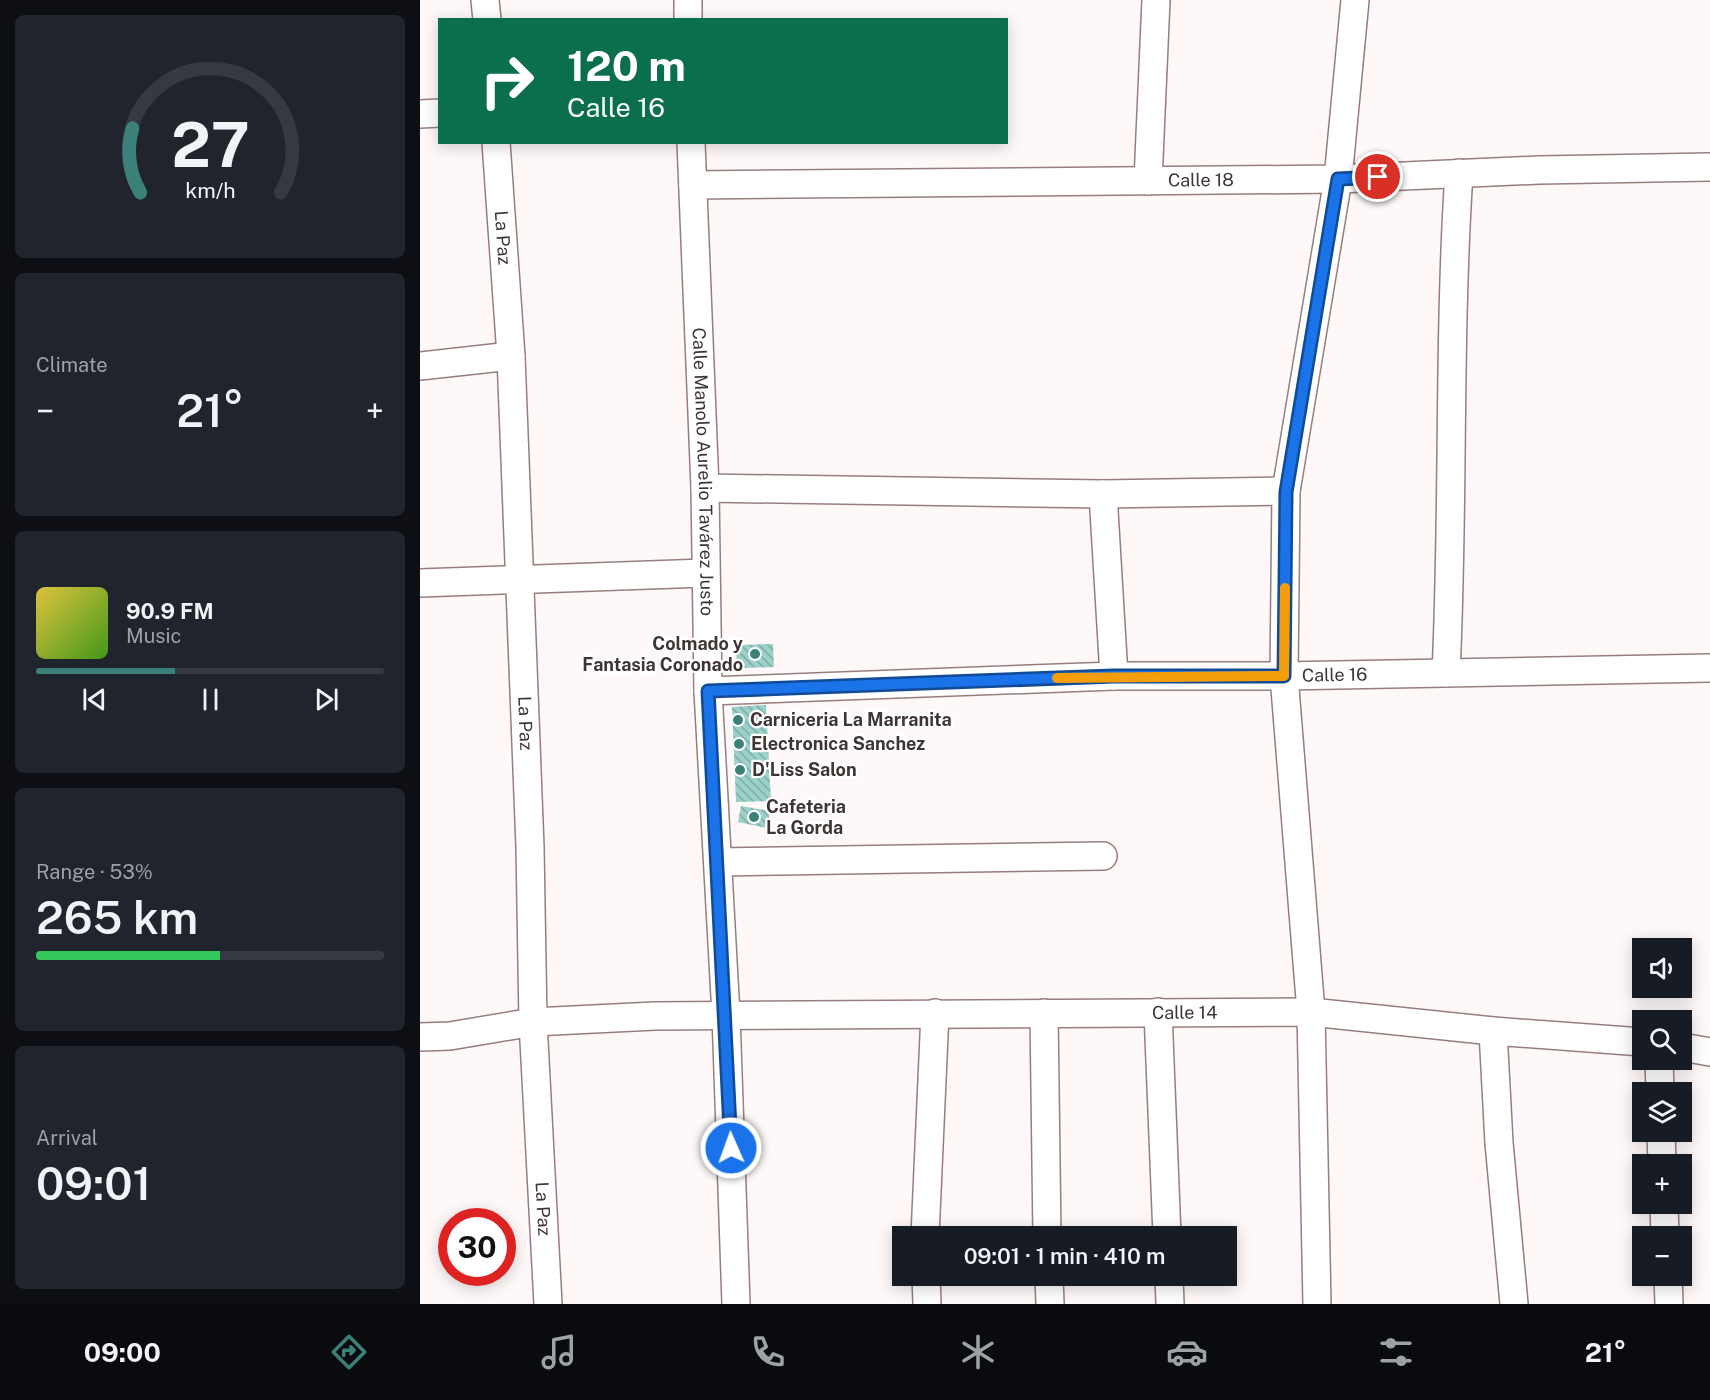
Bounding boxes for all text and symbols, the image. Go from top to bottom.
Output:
text: 120 m [567,41,686,90]
icon: right [468,42,546,120]
text: Calle 16 [567,91,665,123]
text: 27 [171,109,249,182]
pin [1352,151,1403,202]
icon: arrive [1361,160,1394,193]
street label: Calle 18 [1168,169,1234,191]
text: km/h [185,179,235,204]
street label: La Paz [491,210,516,266]
street label: Calle Manolo Aurelio Tavárez Justo [689,327,718,616]
text: Climate [36,353,108,377]
text: 21° [176,384,244,437]
text: − [36,392,54,430]
text: + [366,392,384,430]
text: 90.9 FM [126,598,214,624]
text: Music [126,624,181,648]
place label: Colmado y Fantasia Coronado [582,633,743,675]
marker: Colmado y Fantasia Coronado [748,647,762,661]
street label: Calle 16 [1302,663,1368,686]
icon: previous [78,683,111,716]
icon: pause [194,683,227,716]
icon: next [310,683,343,716]
street label: La Paz [514,696,537,751]
place label: Carniceria La Marranita [750,709,952,730]
marker: Carniceria La Marranita [731,713,745,727]
place label: Electronica Sanchez [751,733,925,754]
marker: Electronica Sanchez [732,737,746,751]
place label: D'Liss Salon [752,759,857,780]
marker: D'Liss Salon [733,763,747,777]
place label: Cafeteria La Gorda [766,796,846,838]
marker: Cafeteria La Gorda [747,810,761,824]
text: Range · 53% [36,860,153,884]
text: 265 km [36,891,198,944]
map controls [1632,938,1692,1286]
button: sound [1632,938,1692,998]
street label: Calle 14 [1152,1002,1218,1023]
button: search [1632,1010,1692,1070]
button: layers [1632,1082,1692,1142]
position arrow [699,1116,763,1180]
text: Arrival [36,1126,98,1150]
button: + [1632,1154,1692,1214]
text: 09:01 [36,1157,151,1210]
street label: La Paz [532,1181,555,1236]
speed limit sign: 30 [438,1208,516,1286]
button: − [1632,1226,1692,1286]
text: 09:01 · 1 min · 410 m [964,1243,1165,1269]
icon: directions [328,1331,370,1373]
icon: music [538,1331,580,1373]
icon: phone [747,1331,789,1373]
icon: climate [957,1331,999,1373]
icon: car [1166,1331,1208,1373]
icon: filters [1375,1331,1417,1373]
text: 09:00 [84,1336,161,1368]
text: 21° [1585,1336,1626,1368]

